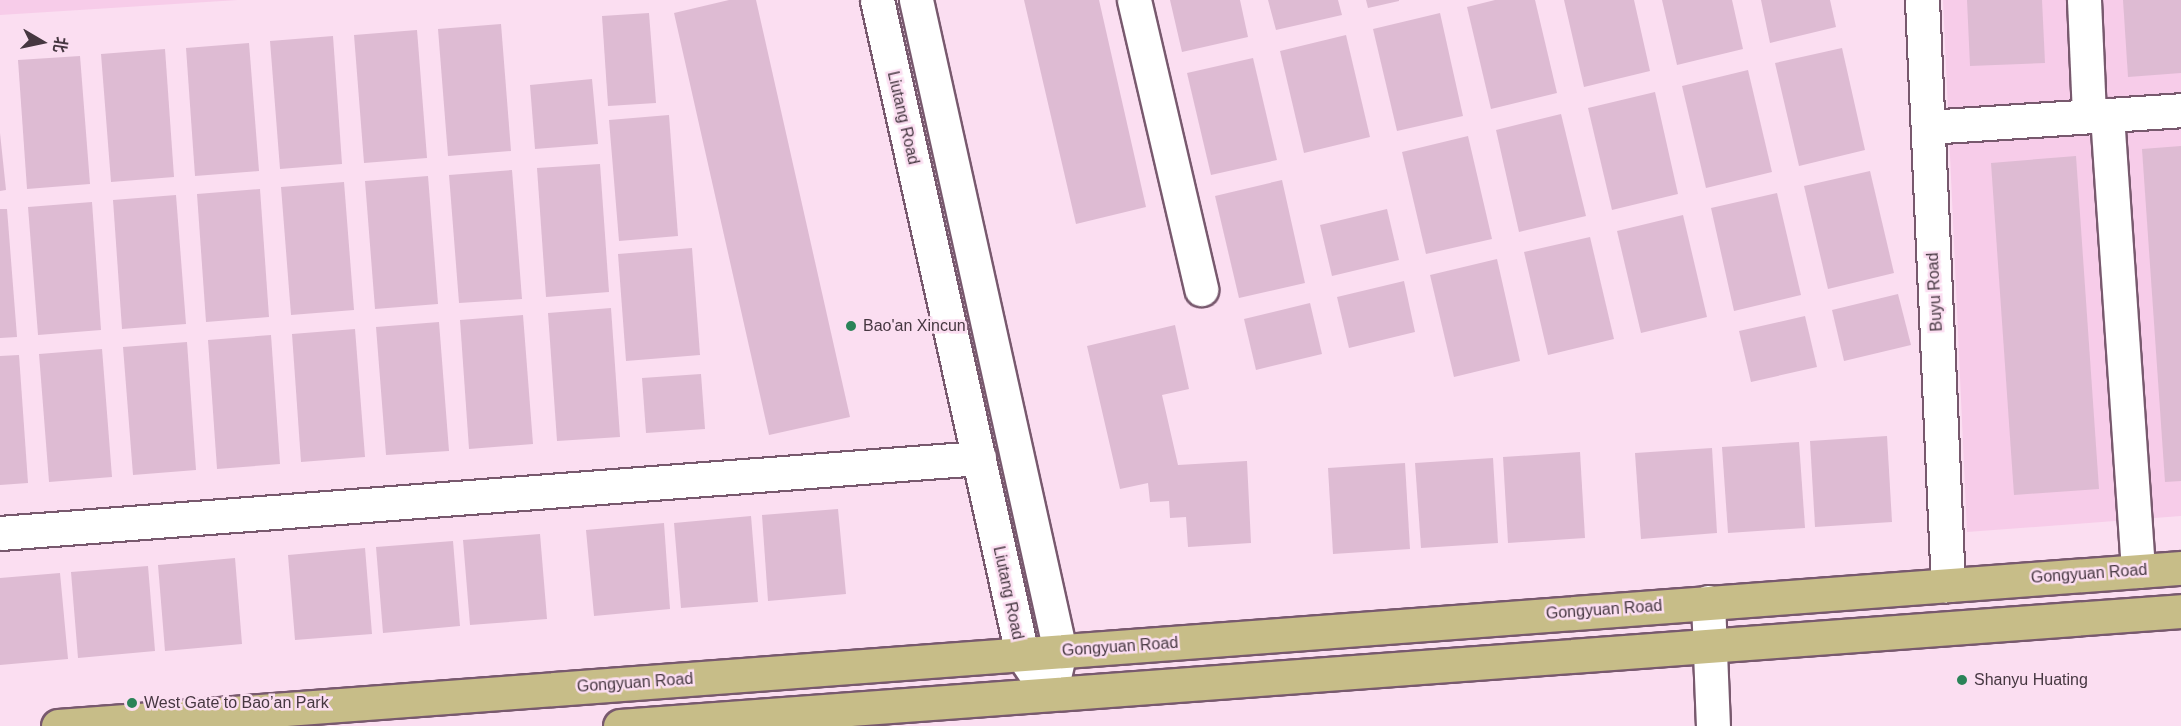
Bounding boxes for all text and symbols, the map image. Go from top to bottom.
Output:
north arrow [12,12,72,72]
text: 北 [51,36,70,54]
street label: Liutang Road [883,69,923,167]
street label: Buyu Road [1923,252,1947,332]
place label: Bao'an Xincun [863,316,966,336]
marker: Bao'an Xincun [844,319,858,333]
street label: Liutang Road [989,544,1027,642]
street label: Gongyuan Road [2030,560,2148,588]
street label: Gongyuan Road [1545,596,1663,624]
street label: Gongyuan Road [1061,633,1179,661]
street label: Gongyuan Road [576,669,694,697]
place label: Shanyu Huating [1974,670,2088,690]
marker: Shanyu Huating [1955,673,1969,687]
place label: West Gate to Bao’an Park [144,693,329,713]
marker: West Gate to Bao’an Park [125,696,139,710]

